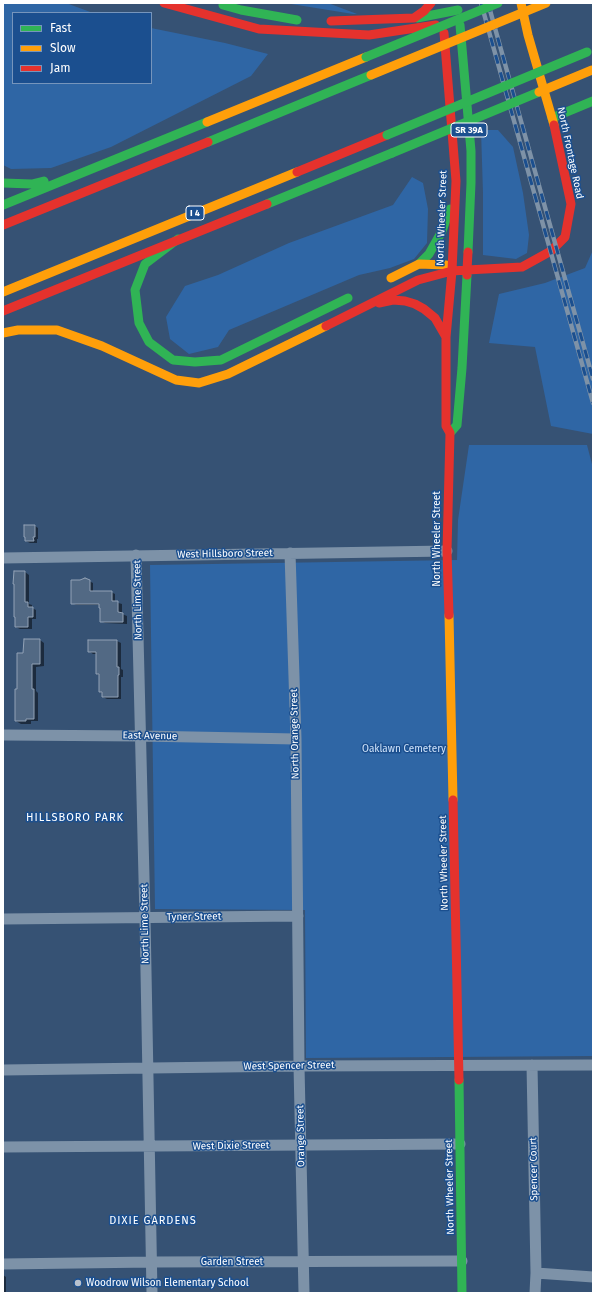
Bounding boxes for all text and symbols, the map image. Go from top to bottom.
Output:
legend [12,12,152,84]
text: Fast [50,21,72,35]
text: Slow [50,41,76,55]
text: Jam [50,61,70,75]
street label: North Frontage Road [554,106,586,200]
road number: SR 39A [451,123,487,137]
street label: North Wheeler Street [434,170,450,266]
road number: I 4 [186,206,204,220]
street label: North Wheeler Street [431,491,443,587]
street label: West Hillsboro Street [177,547,273,561]
street label: North Lime Street [131,560,145,640]
street label: North Orange Street [288,689,302,779]
street label: East Avenue [123,730,177,742]
park label: Oaklawn Cemetery [362,743,446,755]
district label: HILLSBORO PARK [26,811,124,825]
street label: North Wheeler Street [437,815,451,911]
street label: North Lime Street [138,884,152,964]
street label: Tyner Street [167,911,221,923]
street label: West Spencer Street [243,1059,335,1073]
street label: Orange Street [294,1105,308,1167]
street label: Spencer Court [527,1137,541,1201]
street label: West Dixie Street [193,1139,269,1153]
street label: North Wheeler Street [443,1139,457,1235]
district label: DIXIE GARDENS [109,1214,197,1228]
street label: Garden Street [201,1256,263,1268]
place label: Woodrow Wilson Elementary School [86,1277,249,1289]
marker: Woodrow Wilson Elementary School [73,1278,83,1288]

